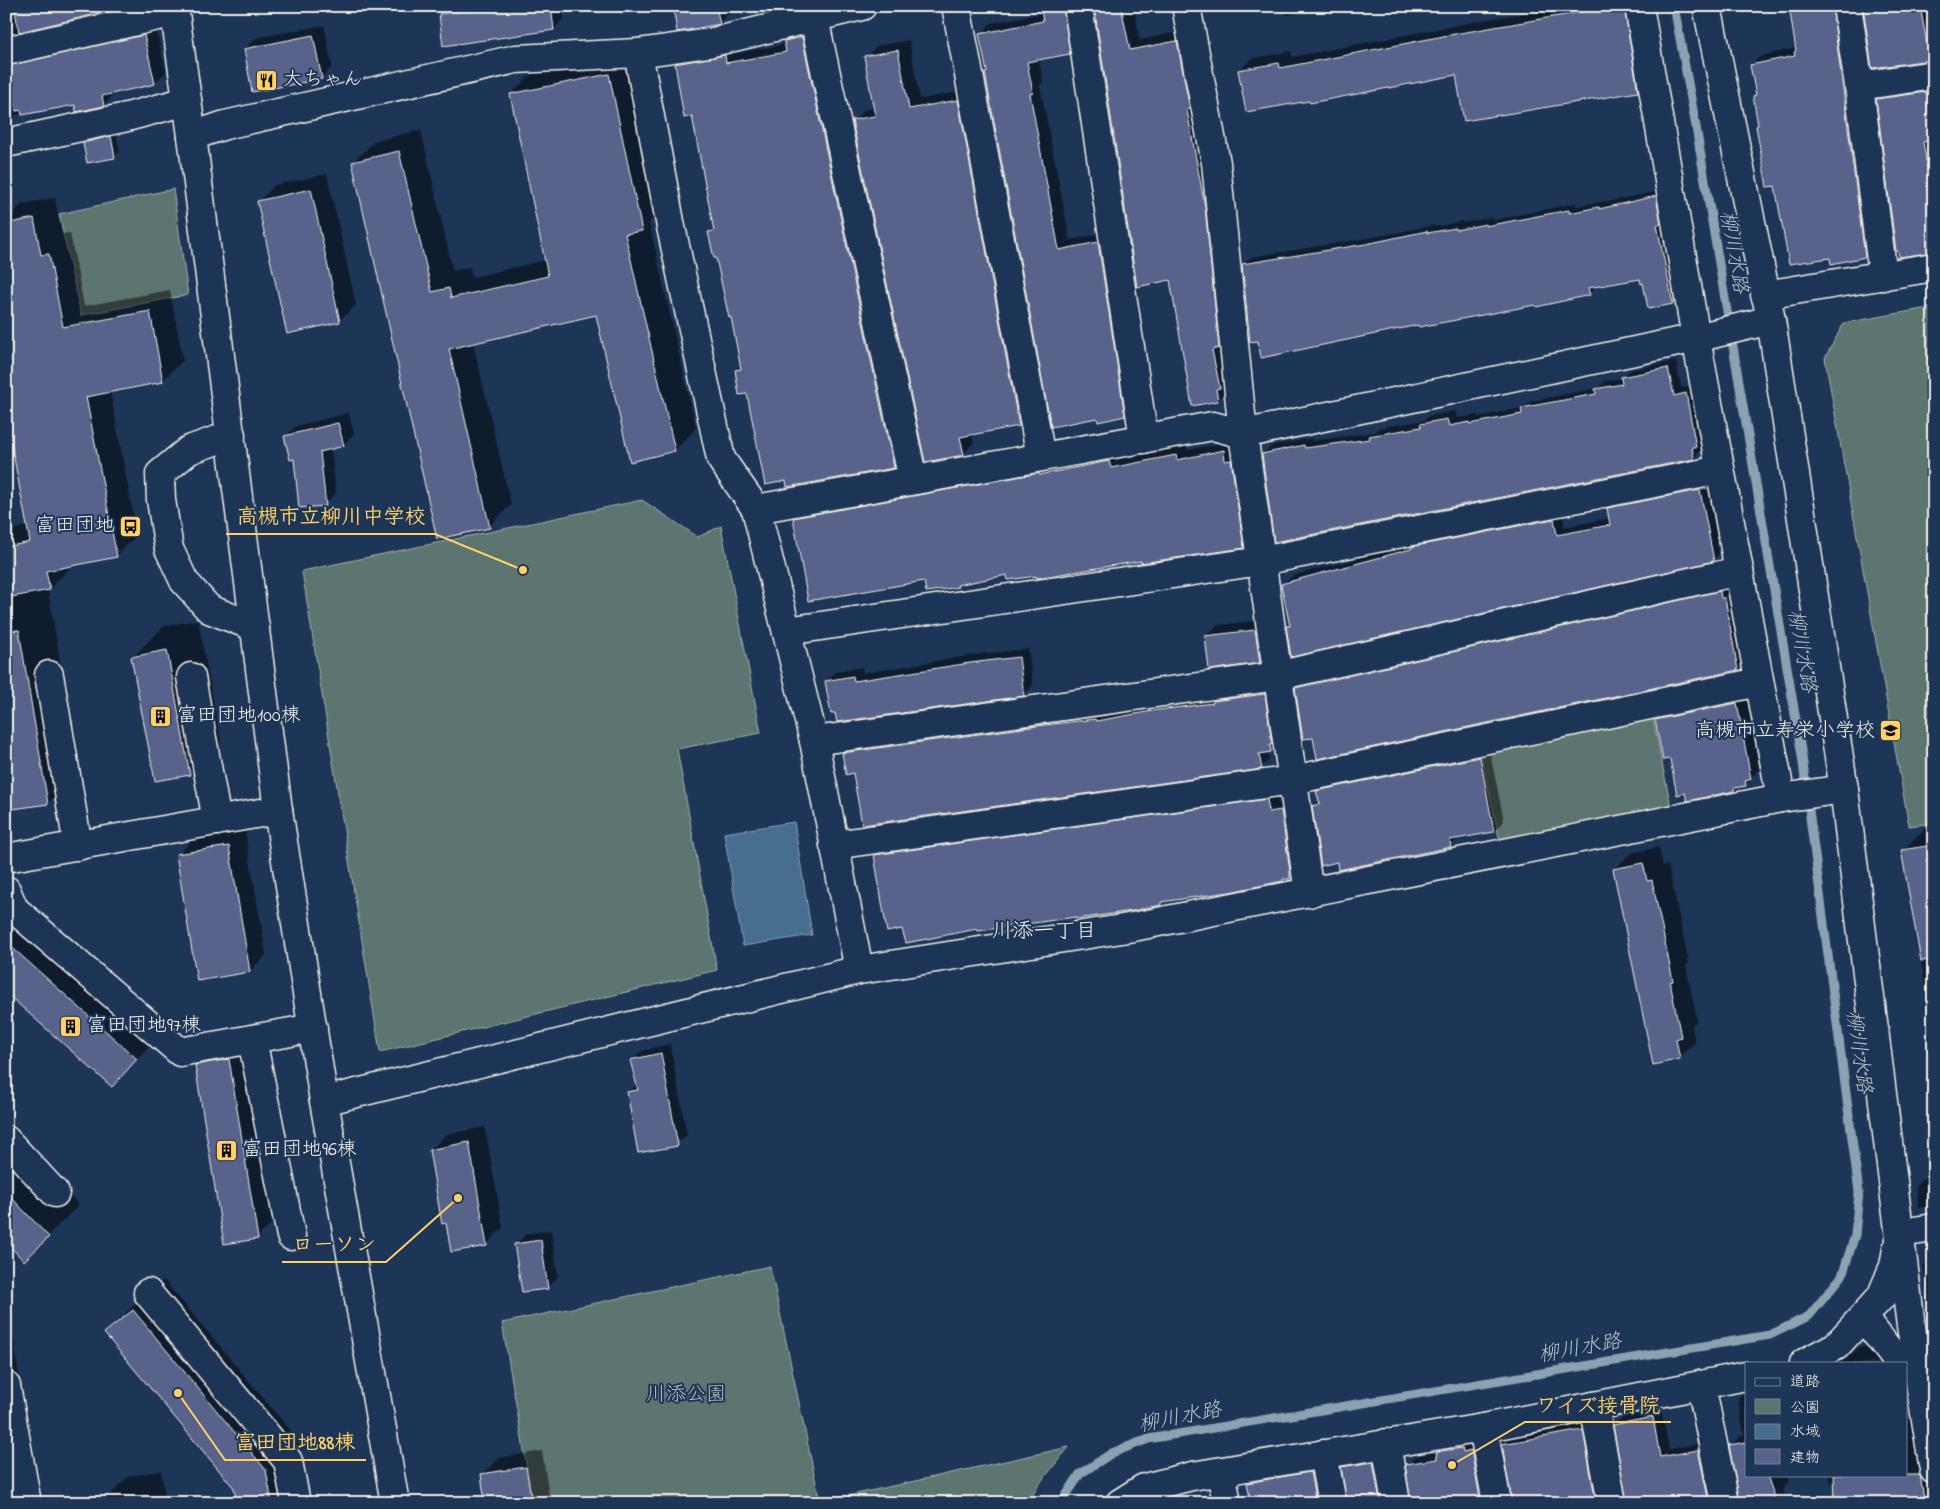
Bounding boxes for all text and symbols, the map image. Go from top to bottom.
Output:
place label: 大ちゃん [283,66,363,95]
restaurant icon: 大ちゃん [255,68,279,92]
water label: 柳川水路 [1711,208,1755,297]
callout: 高槻市立柳川中学校 [226,498,435,534]
text: 高槻市立柳川中学校 [237,503,426,533]
place label: 富田団地 [35,512,115,541]
bus stop icon: 富田団地 [119,514,143,538]
water label: 柳川水路 [1779,607,1823,696]
place label: 富田団地100棟 [177,702,301,731]
building icon: 富田団地100棟 [149,704,173,728]
place label: 高槻市立寿栄小学校 [1695,717,1875,746]
school or university icon: 高槻市立寿栄小学校 [1879,719,1903,743]
district label: 川添一丁目 [992,917,1097,947]
water label: 柳川水路 [1837,1008,1879,1097]
place label: 富田団地97棟 [87,1012,201,1041]
building icon: 富田団地97棟 [59,1014,83,1038]
place label: 富田団地96棟 [242,1136,357,1165]
building icon: 富田団地96棟 [214,1138,238,1162]
callout: ローソン [282,1226,386,1262]
text: ローソン [292,1231,376,1261]
water label: 柳川水路 [1536,1327,1625,1371]
legend [1745,1362,1908,1476]
text: 道路 [1790,1371,1820,1393]
park label: 川添公園 [646,1381,726,1410]
callout: ワイズ接骨院 [1525,1386,1671,1422]
text: ワイズ接骨院 [1536,1392,1660,1422]
water label: 柳川水路 [1136,1395,1225,1441]
text: 公園 [1790,1397,1820,1419]
text: 水域 [1790,1421,1820,1443]
callout: 富田団地88棟 [225,1424,366,1460]
text: 富田団地88棟 [235,1429,355,1459]
text: 建物 [1790,1447,1820,1469]

